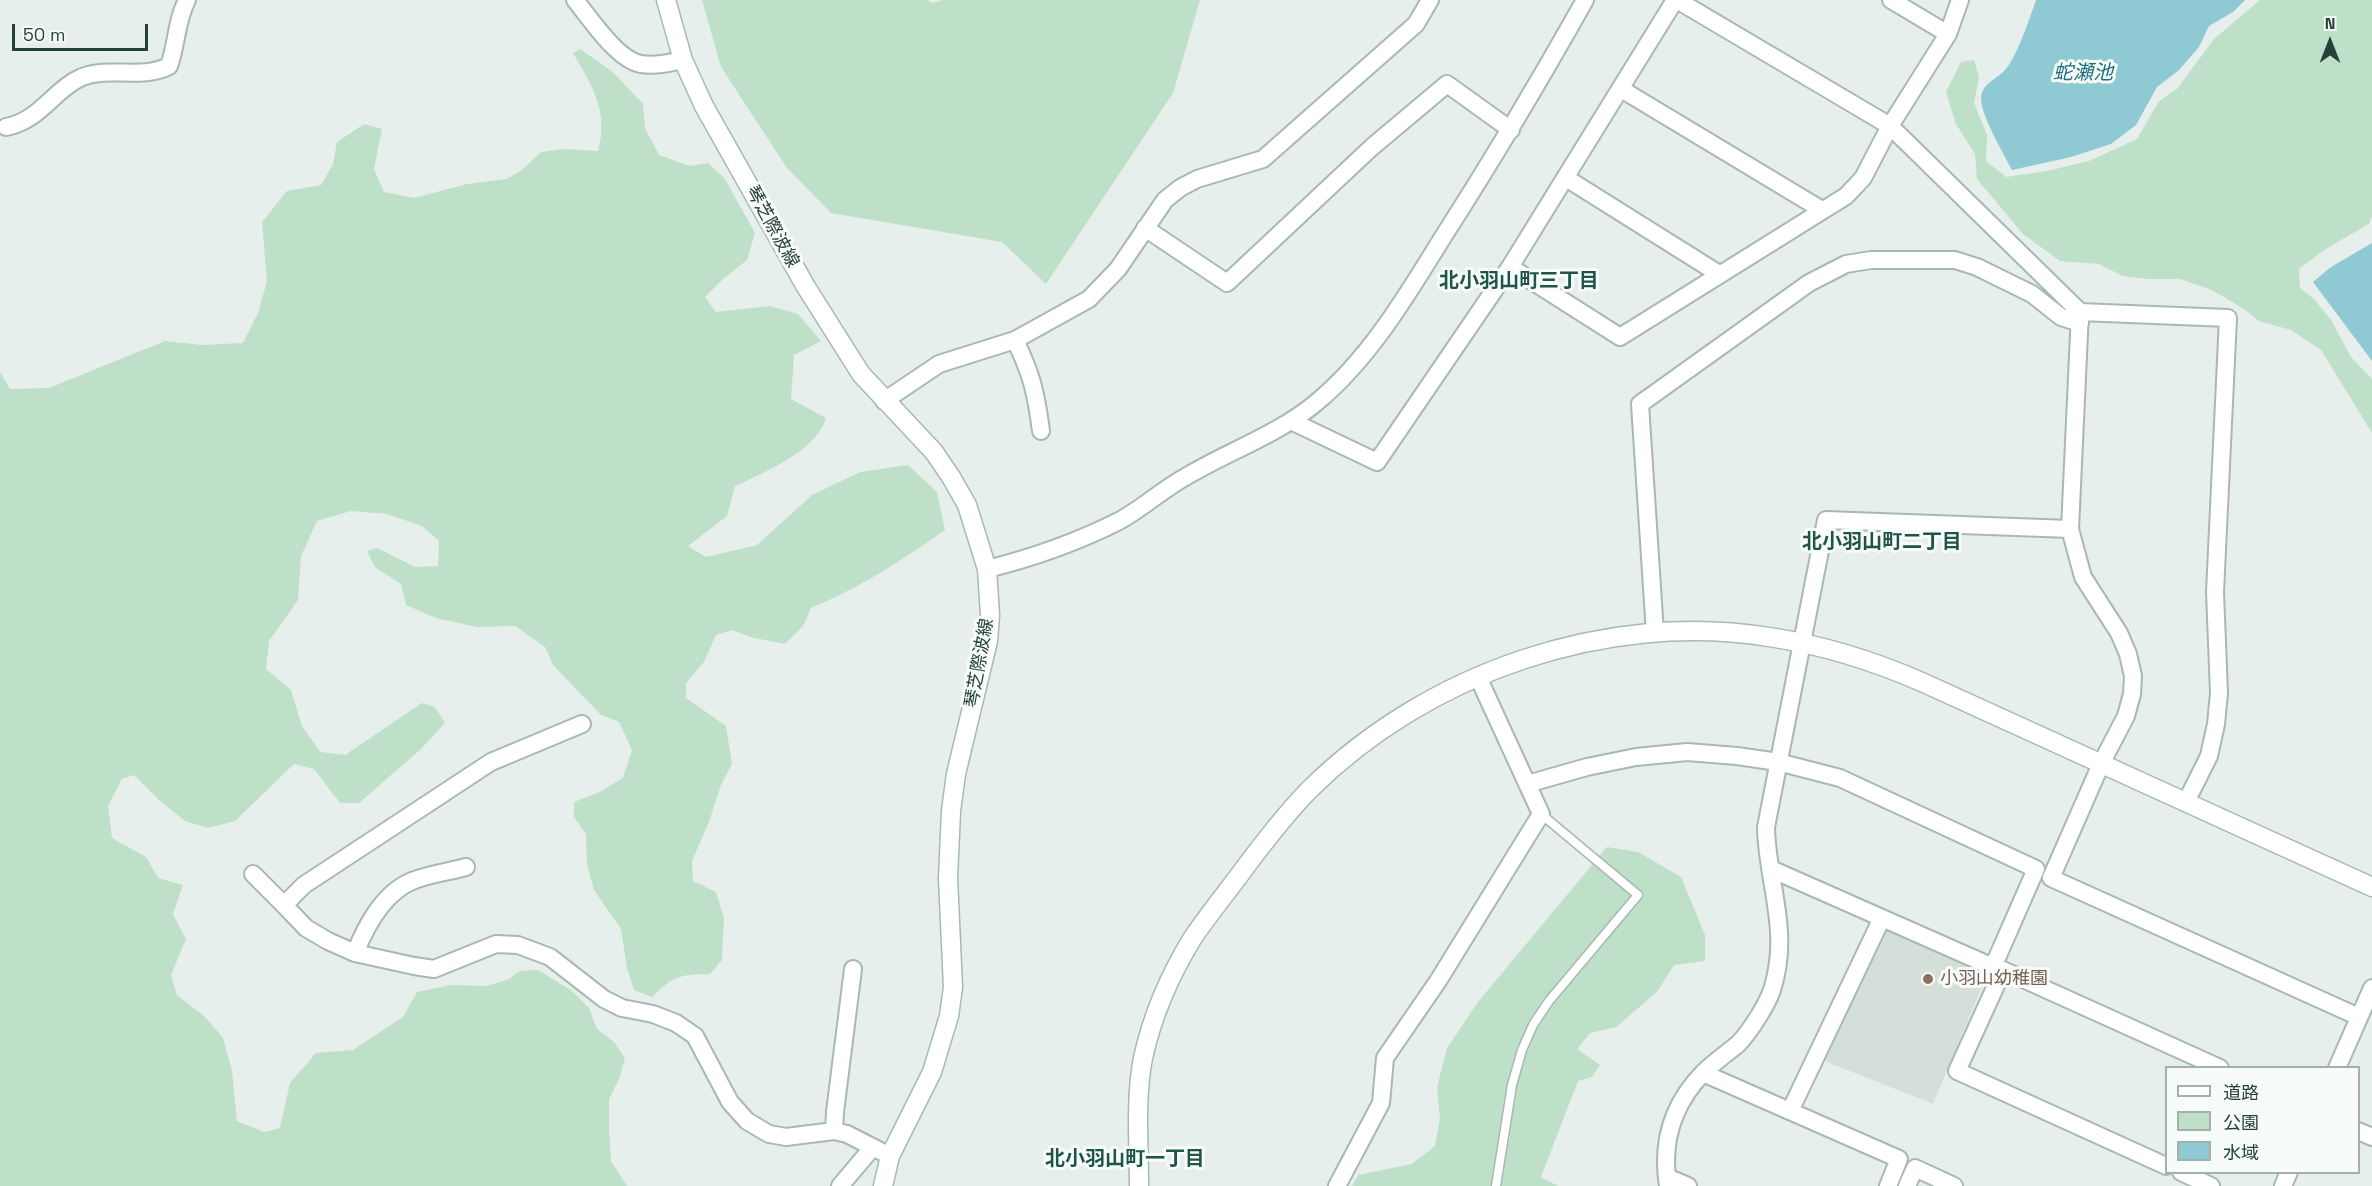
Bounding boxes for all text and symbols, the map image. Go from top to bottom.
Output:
scale bar [15,12,152,50]
north arrow [2300,12,2360,72]
text: N [2325,13,2335,34]
text: 50 m [23,23,65,46]
water label: 蛇瀬池 [2053,62,2113,86]
street label: 琴芝際波線 [741,182,803,272]
district label: 北小羽山町三丁目 [1439,270,1599,294]
district label: 北小羽山町二丁目 [1802,531,1962,555]
street label: 琴芝際波線 [962,617,998,709]
place label: 小羽山幼稚園 [1940,968,2048,990]
marker: 小羽山幼稚園 [1921,972,1935,986]
legend [2165,1066,2360,1174]
text: 道路 [2223,1081,2259,1104]
text: 公園 [2223,1111,2259,1134]
text: 水域 [2223,1141,2259,1164]
district label: 北小羽山町一丁目 [1045,1148,1205,1172]

